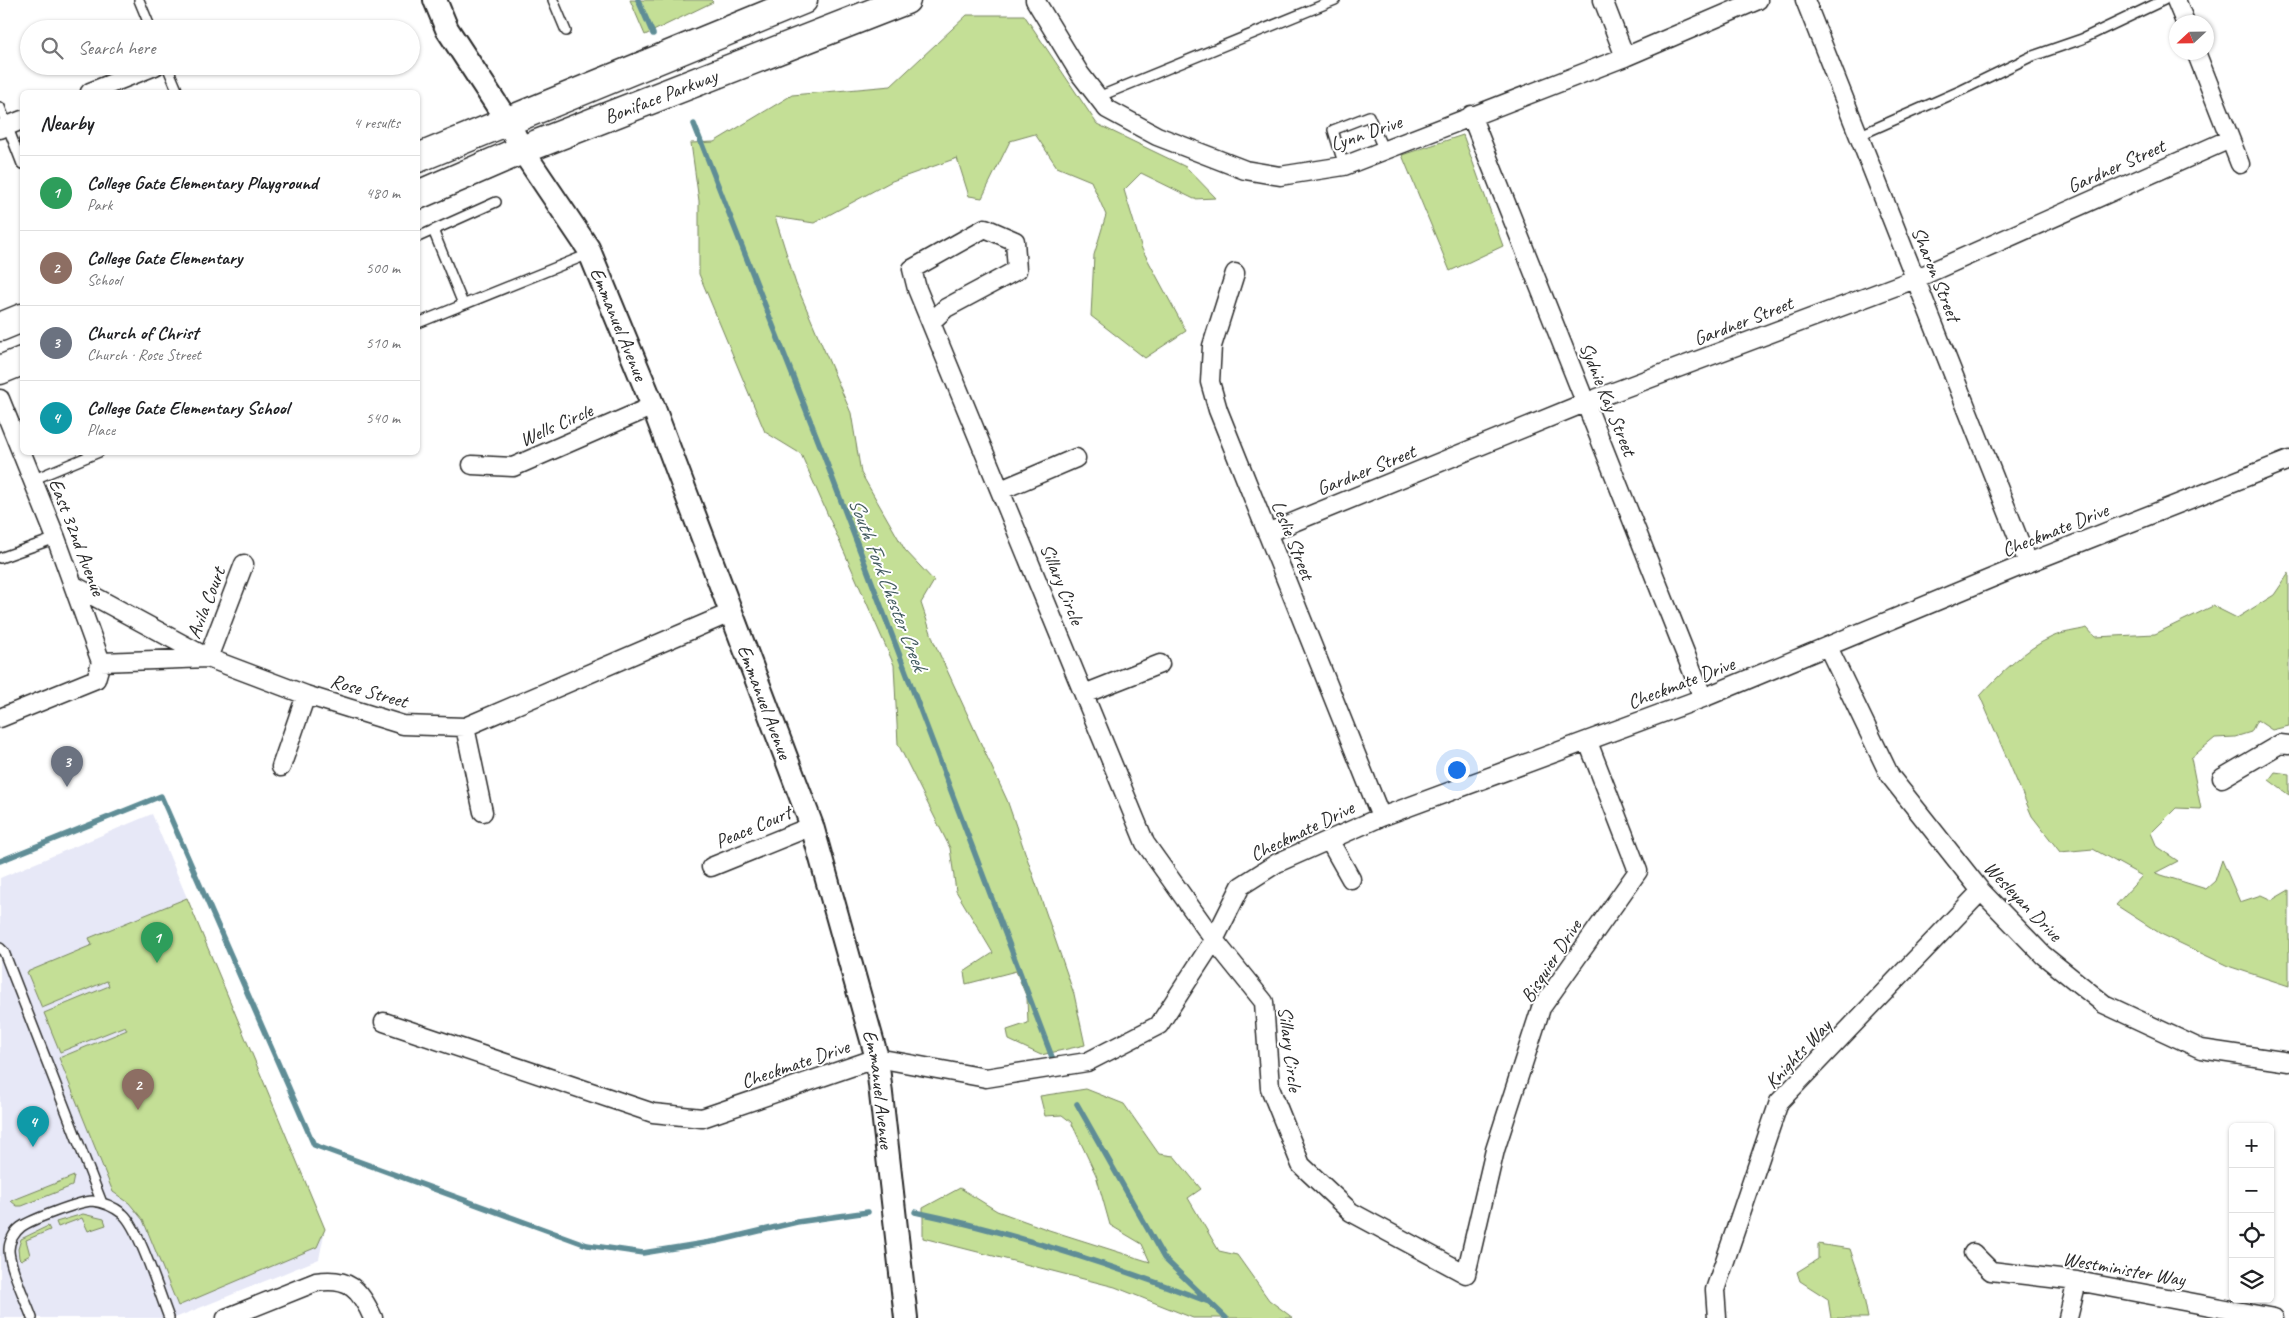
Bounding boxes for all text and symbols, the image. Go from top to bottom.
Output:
north arrow [2169,15,2214,60]
search box [20,20,420,75]
icon: search [38,34,66,62]
text: Search here [78,36,155,60]
street label: Boniface Parkway [600,62,723,129]
street label: Lynn Drive [1327,109,1406,157]
text: Nearby [40,110,93,136]
text: 4 results [353,113,400,133]
street label: Gardner Street [2063,132,2171,199]
text: College Gate Elementary Playground [87,171,318,195]
text: 1 [52,183,60,203]
text: 480 m [366,183,400,203]
text: Park [87,195,112,215]
street label: Sharon Street [1906,223,1968,328]
text: College Gate Elementary [87,246,242,270]
text: 2 [52,258,60,278]
text: 500 m [366,258,400,278]
street label: Emmanuel Avenue [585,264,654,385]
text: School [87,270,121,290]
street label: Gardner Street [1690,290,1798,351]
text: Church of Christ [87,321,198,345]
text: 3 [52,333,60,353]
text: 510 m [366,333,400,353]
street label: Sydnie Kay Street [1574,339,1643,462]
text: Church · Rose Street [87,345,201,365]
text: College Gate Elementary School [87,396,289,420]
street label: Wells Circle [516,397,598,452]
text: 4 [52,408,60,428]
text: 540 m [366,408,400,428]
text: Place [87,420,115,440]
street label: Gardner Street [1313,438,1421,501]
street label: East 32nd Avenue [43,475,111,600]
water label: South Fork Chester Creek [843,494,934,677]
street label: Leslie Street [1266,497,1321,586]
street label: Checkmate Drive [1998,497,2113,563]
street label: Sillary Circle [1034,540,1090,630]
street label: Avila Court [181,562,232,642]
street label: Emmanuel Avenue [732,641,798,764]
street label: Checkmate Drive [1624,651,1739,715]
street label: Rose Street [328,668,413,715]
pin: 3 [51,746,83,787]
your location [1444,757,1470,783]
street label: Checkmate Drive [1246,794,1359,867]
street label: Peace Court [711,799,798,854]
street label: Wesleyan Drive [1978,856,2069,948]
street label: Bisquier Drive [1515,913,1588,1007]
pin: 1 [141,922,173,963]
street label: Sillary Circle [1272,1005,1308,1094]
street label: Knights Way [1759,1012,1838,1094]
street label: Emmanuel Avenue [857,1027,900,1151]
street label: Checkmate Drive [738,1033,854,1094]
pin: 2 [122,1069,154,1110]
pin: 4 [17,1106,49,1147]
map controls [2229,1123,2274,1303]
button: + [2229,1123,2274,1168]
button: − [2229,1168,2274,1213]
button: locate [2229,1213,2274,1258]
street label: Westminister Way [2061,1246,2188,1292]
button: layers [2229,1258,2274,1303]

